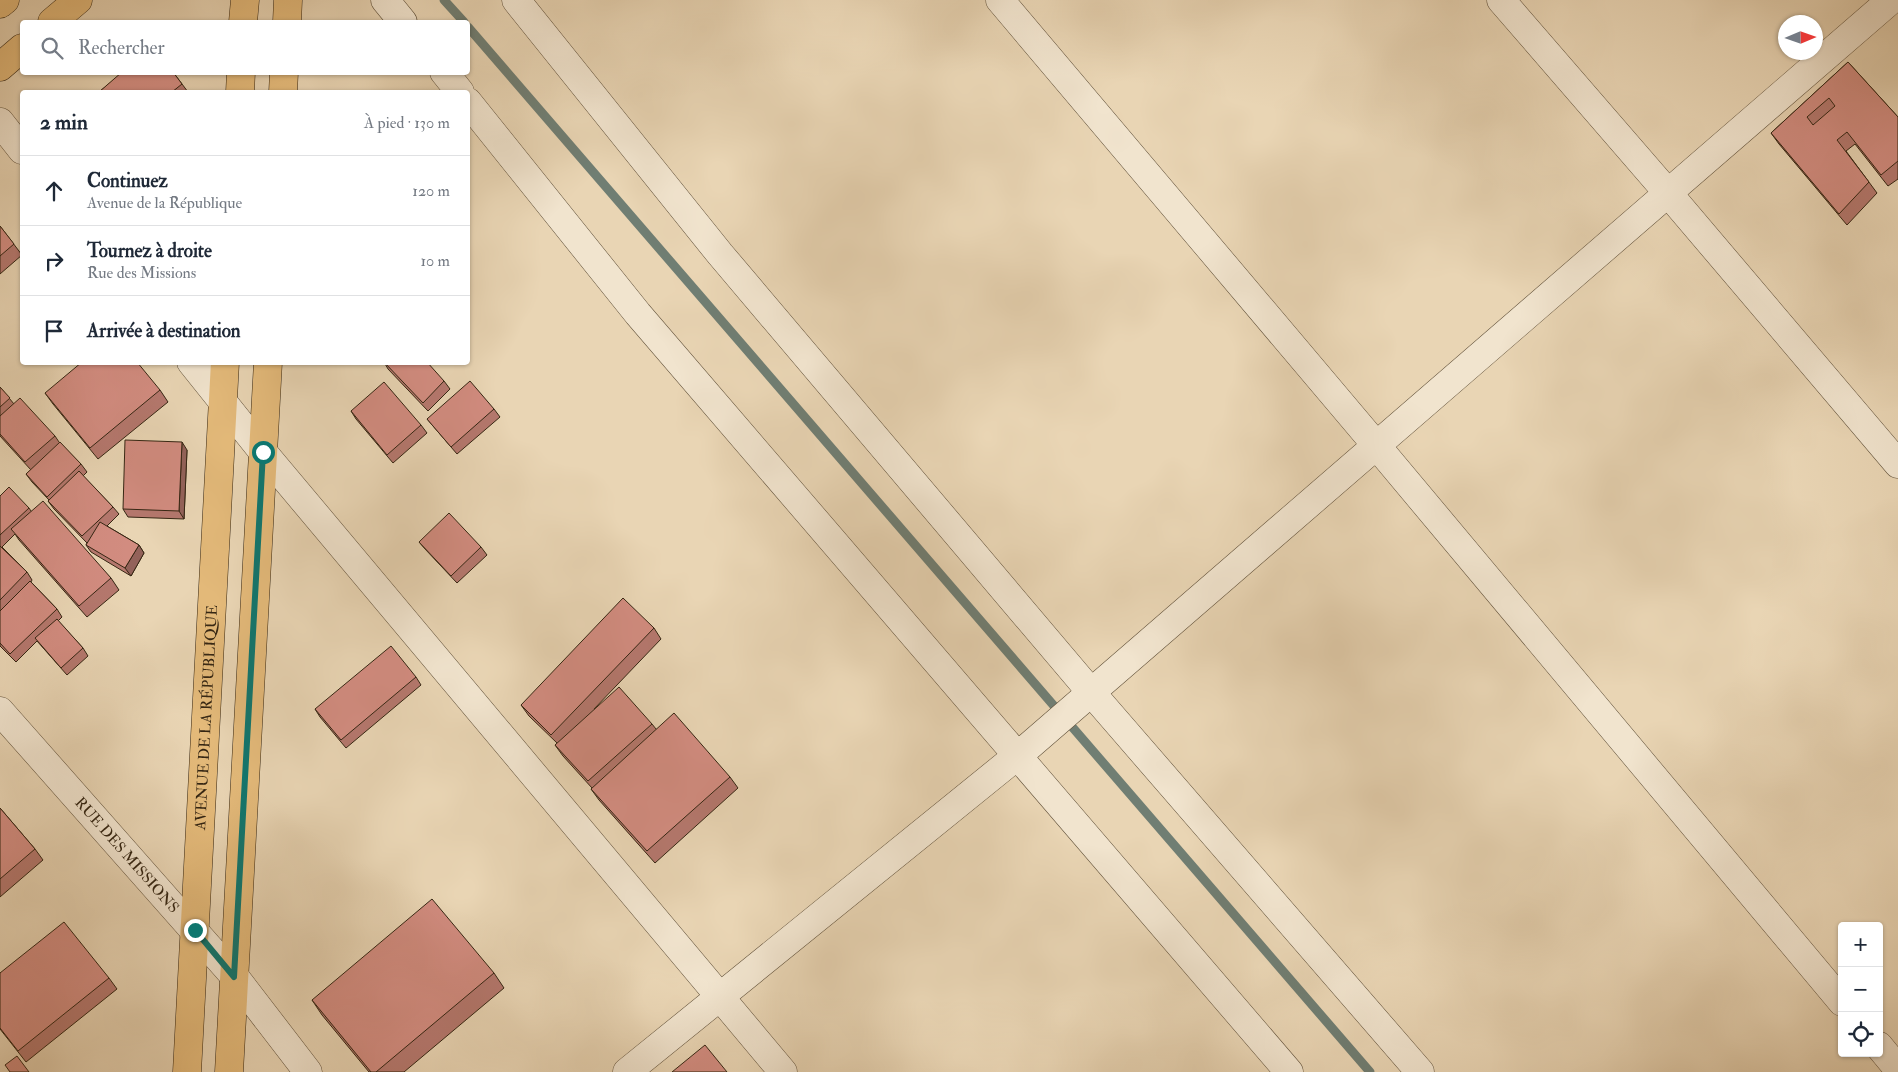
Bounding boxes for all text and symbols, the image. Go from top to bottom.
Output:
north arrow [1778,15,1823,60]
search box [20,20,470,75]
icon: search [38,34,66,62]
text: Rechercher [78,36,165,60]
text: 2 min [40,109,88,136]
text: À pied · 130 m [364,113,450,133]
text: Continuez [87,169,168,193]
icon: ahead [40,177,68,205]
text: 120 m [412,181,450,201]
text: Avenue de la République [87,193,242,213]
text: Tournez à droite [87,239,212,263]
icon: right [40,247,68,275]
text: 10 m [420,251,450,271]
text: Rue des Missions [87,263,196,283]
icon: arrive [40,317,68,345]
text: Arrivée à destination [87,319,241,343]
route start [252,441,275,464]
street label: AVENUE DE LA RÉPUBLIQUE [190,604,221,832]
street label: RUE DES MISSIONS [71,793,183,917]
route end [184,919,207,942]
map controls [1838,922,1883,1057]
button: + [1838,922,1883,967]
button: − [1838,967,1883,1012]
button: locate [1838,1012,1883,1057]

